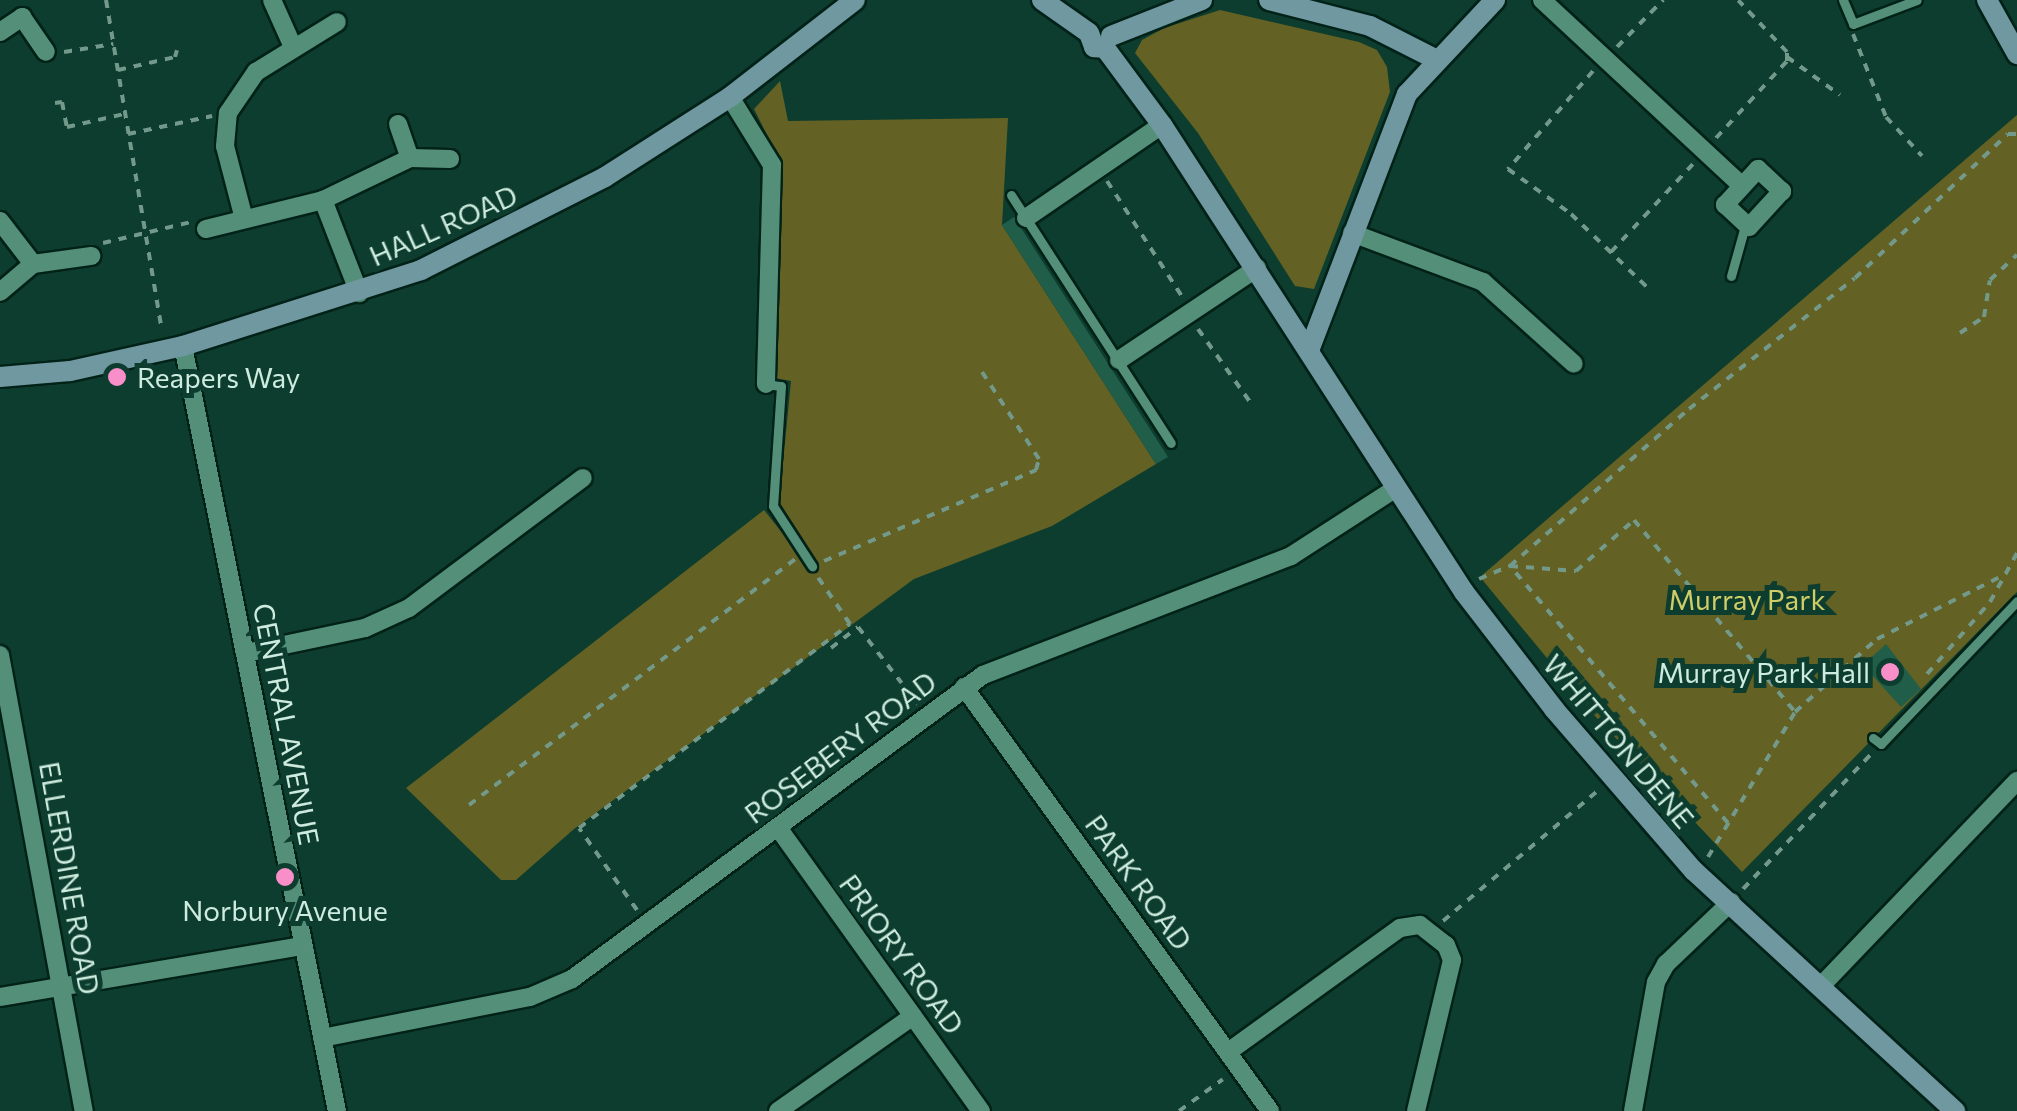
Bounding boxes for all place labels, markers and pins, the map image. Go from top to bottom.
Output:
place label: Reapers Way [137,360,300,394]
marker: Reapers Way [106,366,128,388]
place label: Murray Park Hall [1658,655,1870,689]
marker: Murray Park Hall [1879,661,1901,683]
marker: Norbury Avenue [274,866,296,888]
place label: Norbury Avenue [182,893,388,927]

